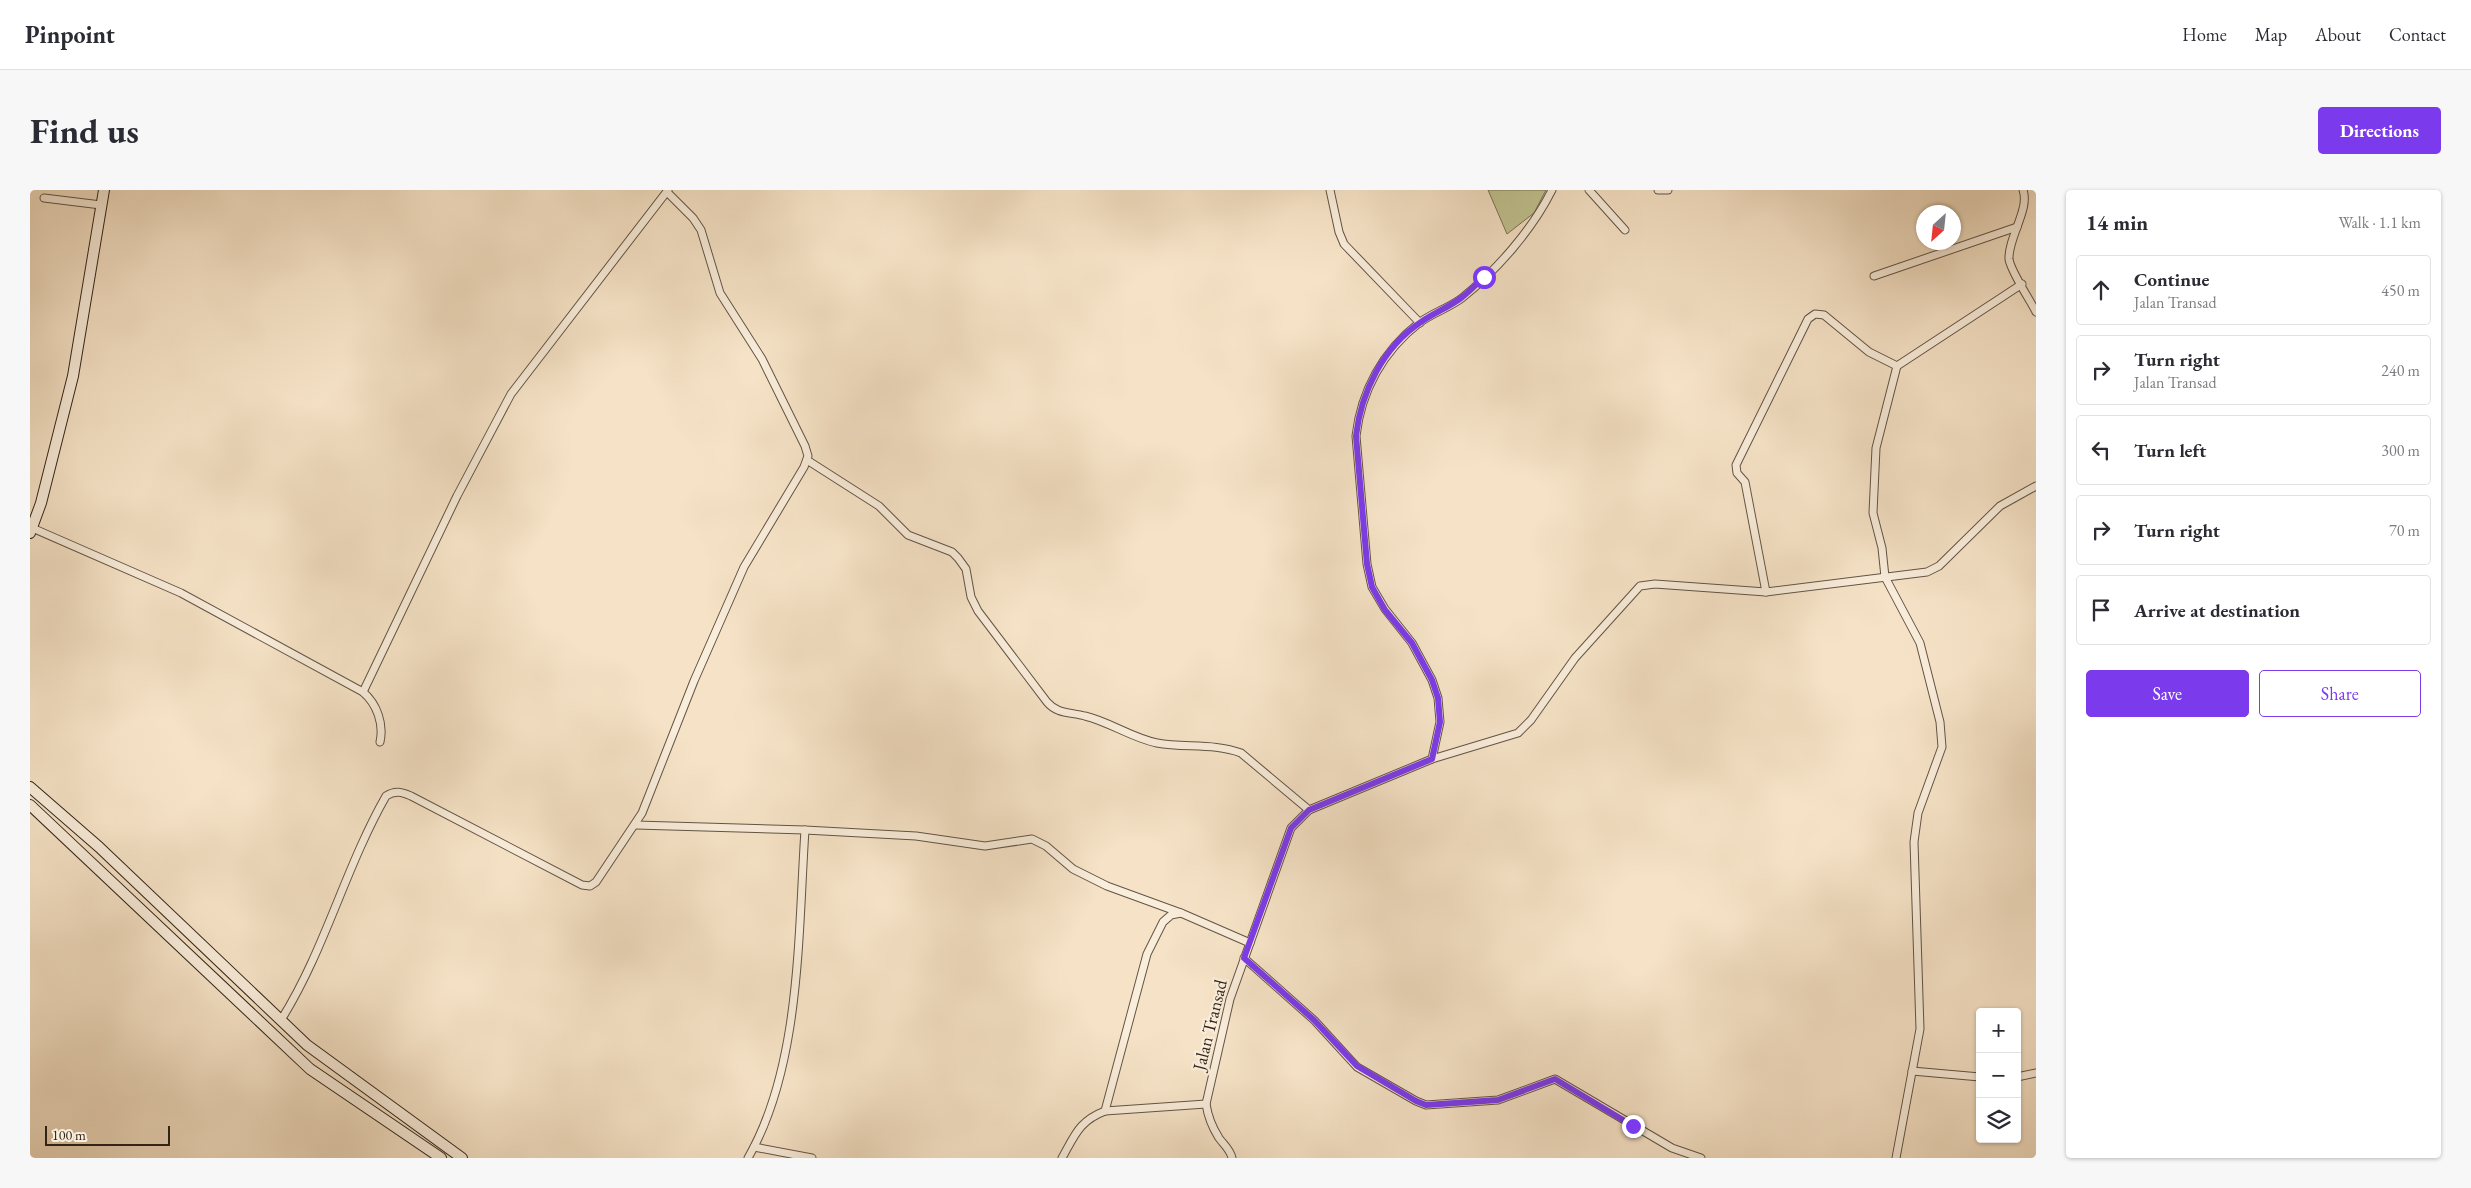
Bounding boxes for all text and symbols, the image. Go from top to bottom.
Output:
text: Pinpoint [25,19,115,50]
text: Home [2182,23,2227,46]
text: Map [2255,23,2287,46]
text: About [2315,23,2361,46]
text: Contact [2389,23,2446,46]
button: Directions [2318,107,2441,154]
text: Find us [30,108,139,153]
north arrow [1916,205,1961,250]
text: 14 min [2086,209,2148,236]
text: Walk · 1.1 km [2338,212,2421,233]
route start [1473,266,1496,289]
text: Continue [2134,267,2209,292]
icon: ahead [2087,276,2115,304]
text: 450 m [2381,280,2420,301]
text: Jalan Transad [2134,292,2217,313]
text: Turn right [2134,347,2220,372]
icon: right [2087,356,2115,384]
text: 240 m [2381,360,2420,381]
text: Jalan Transad [2134,372,2217,393]
icon: left [2087,436,2115,464]
text: Turn left [2134,438,2206,463]
text: 300 m [2381,440,2420,461]
icon: right [2087,516,2115,544]
text: Turn right [2134,518,2220,543]
text: 70 m [2389,520,2420,541]
icon: arrive [2087,596,2115,624]
text: Arrive at destination [2134,598,2300,623]
button: Save [2086,670,2249,717]
button: Share [2259,670,2421,717]
street label: Jalan Transad [1187,976,1232,1075]
map controls [1976,1008,2021,1143]
button: + [1976,1008,2021,1053]
button: − [1976,1053,2021,1098]
button: layers [1976,1098,2021,1143]
route end [1622,1115,1645,1138]
scale bar [45,1123,170,1146]
text: 100 m [52,1126,86,1144]

